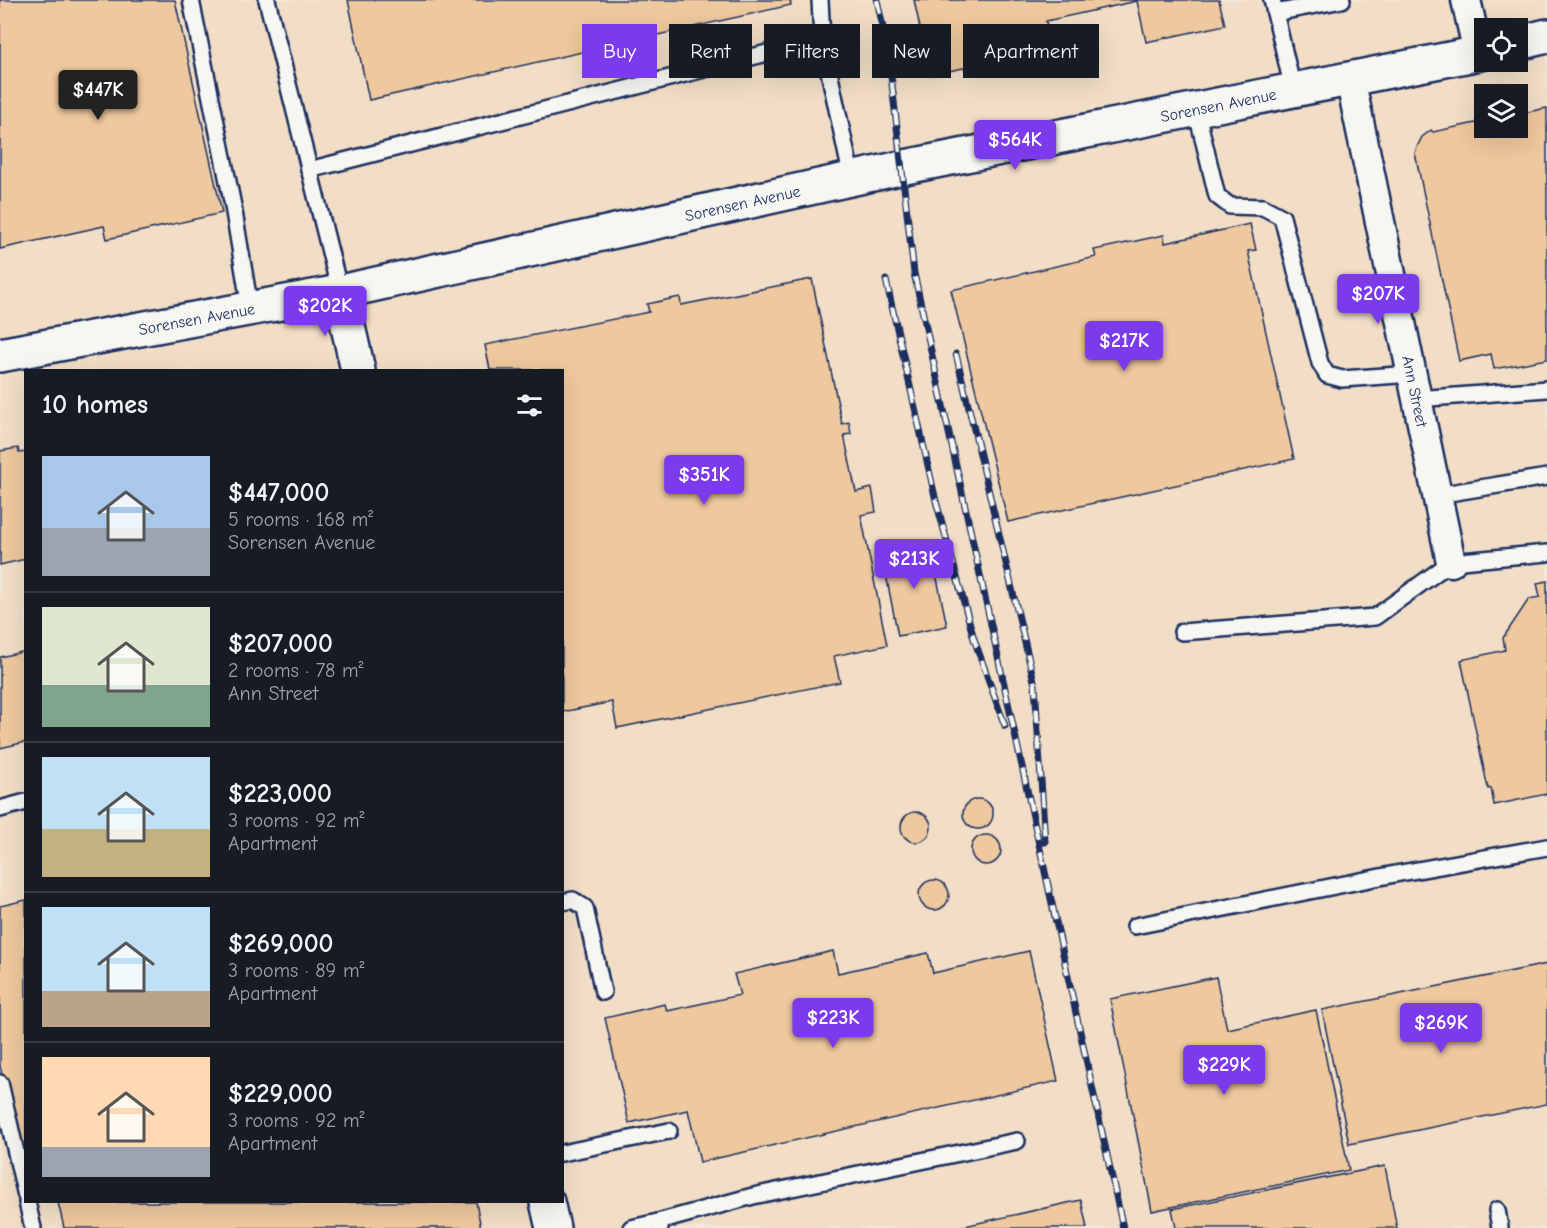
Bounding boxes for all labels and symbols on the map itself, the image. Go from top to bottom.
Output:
pin: $447K [56,70,140,121]
street label: Sorensen Avenue [1159,86,1278,126]
pin: $564K [973,120,1057,171]
street label: Sorensen Avenue [683,182,802,225]
pin: $207K [1336,274,1420,325]
pin: $202K [283,286,367,337]
street label: Sorensen Avenue [137,300,256,339]
pin: $217K [1082,321,1166,372]
street label: Ann Street [1398,354,1431,429]
pin: $351K [662,455,746,506]
pin: $213K [872,539,956,590]
pin: $223K [791,998,875,1049]
pin: $269K [1399,1003,1483,1054]
pin: $229K [1182,1045,1266,1096]

